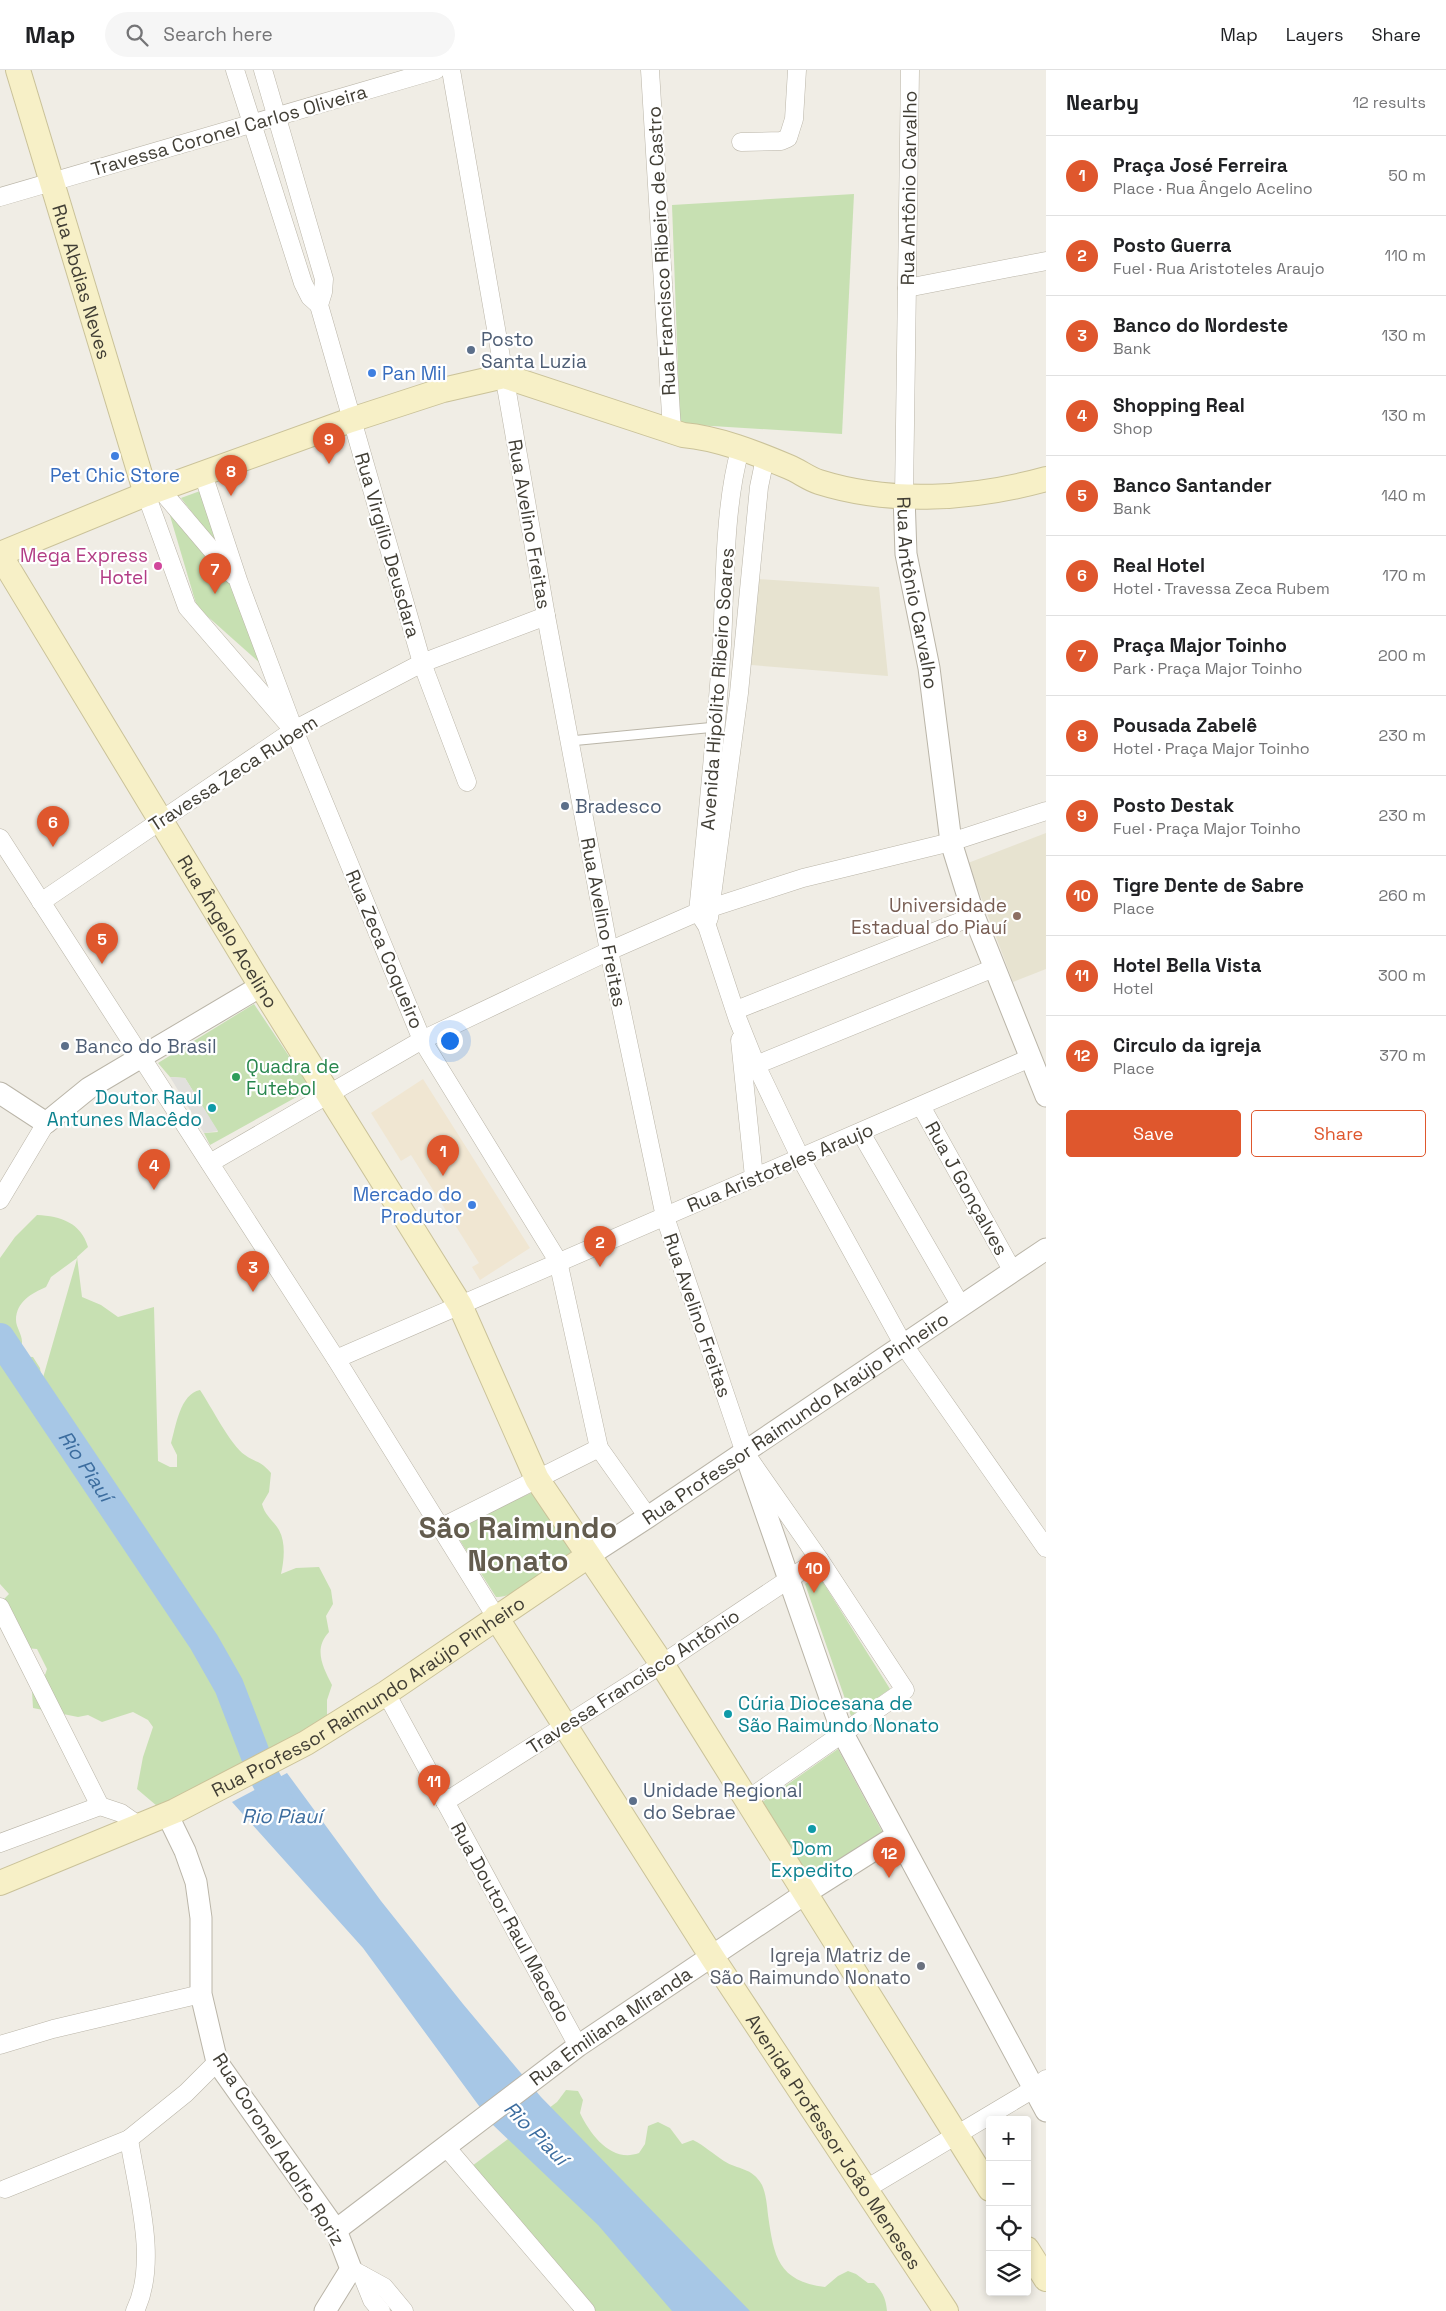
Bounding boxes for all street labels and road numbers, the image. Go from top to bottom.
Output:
street label: Travessa Coronel Carlos Oliveira [88,79,370,182]
street label: Rua Antônio Carvalho [895,90,923,286]
street label: Rua Francisco Ribeiro de Castro [641,106,682,396]
street label: Rua Abdias Neves [46,201,117,362]
street label: Rua Avelino Freitas [502,437,557,611]
street label: Rua Virgílio Deusdara [349,450,426,641]
street label: Rua Antônio Carvalho [891,496,944,691]
street label: Avenida Hipólito Ribeiro Soares [695,547,740,831]
street label: Travessa Zeca Rubem [144,709,322,837]
street label: Rua Avelino Freitas [575,835,632,1009]
street label: Rua Ângelo Acelino [172,850,284,1013]
street label: Rua Zeca Coqueiro [340,866,429,1033]
street label: Rua Aristoteles Araujo [683,1117,877,1218]
street label: Rua J Gonçalves [919,1117,1014,1260]
street label: Rua Avelino Freitas [658,1230,737,1401]
street label: Rua Professor Raimundo Araújo Pinheiro [637,1306,954,1530]
street label: Rua Professor Raimundo Araújo Pinheiro [207,1590,530,1803]
street label: Travessa Francisco Antônio [522,1603,744,1760]
street label: Rua Doutor Raul Macedo [445,1818,576,2027]
street label: Rua Emiliana Miranda [524,1961,697,2092]
street label: Avenida Professor João Meneses [740,2009,927,2274]
street label: Rua Coronel Adolfo Roriz [207,2048,350,2250]

